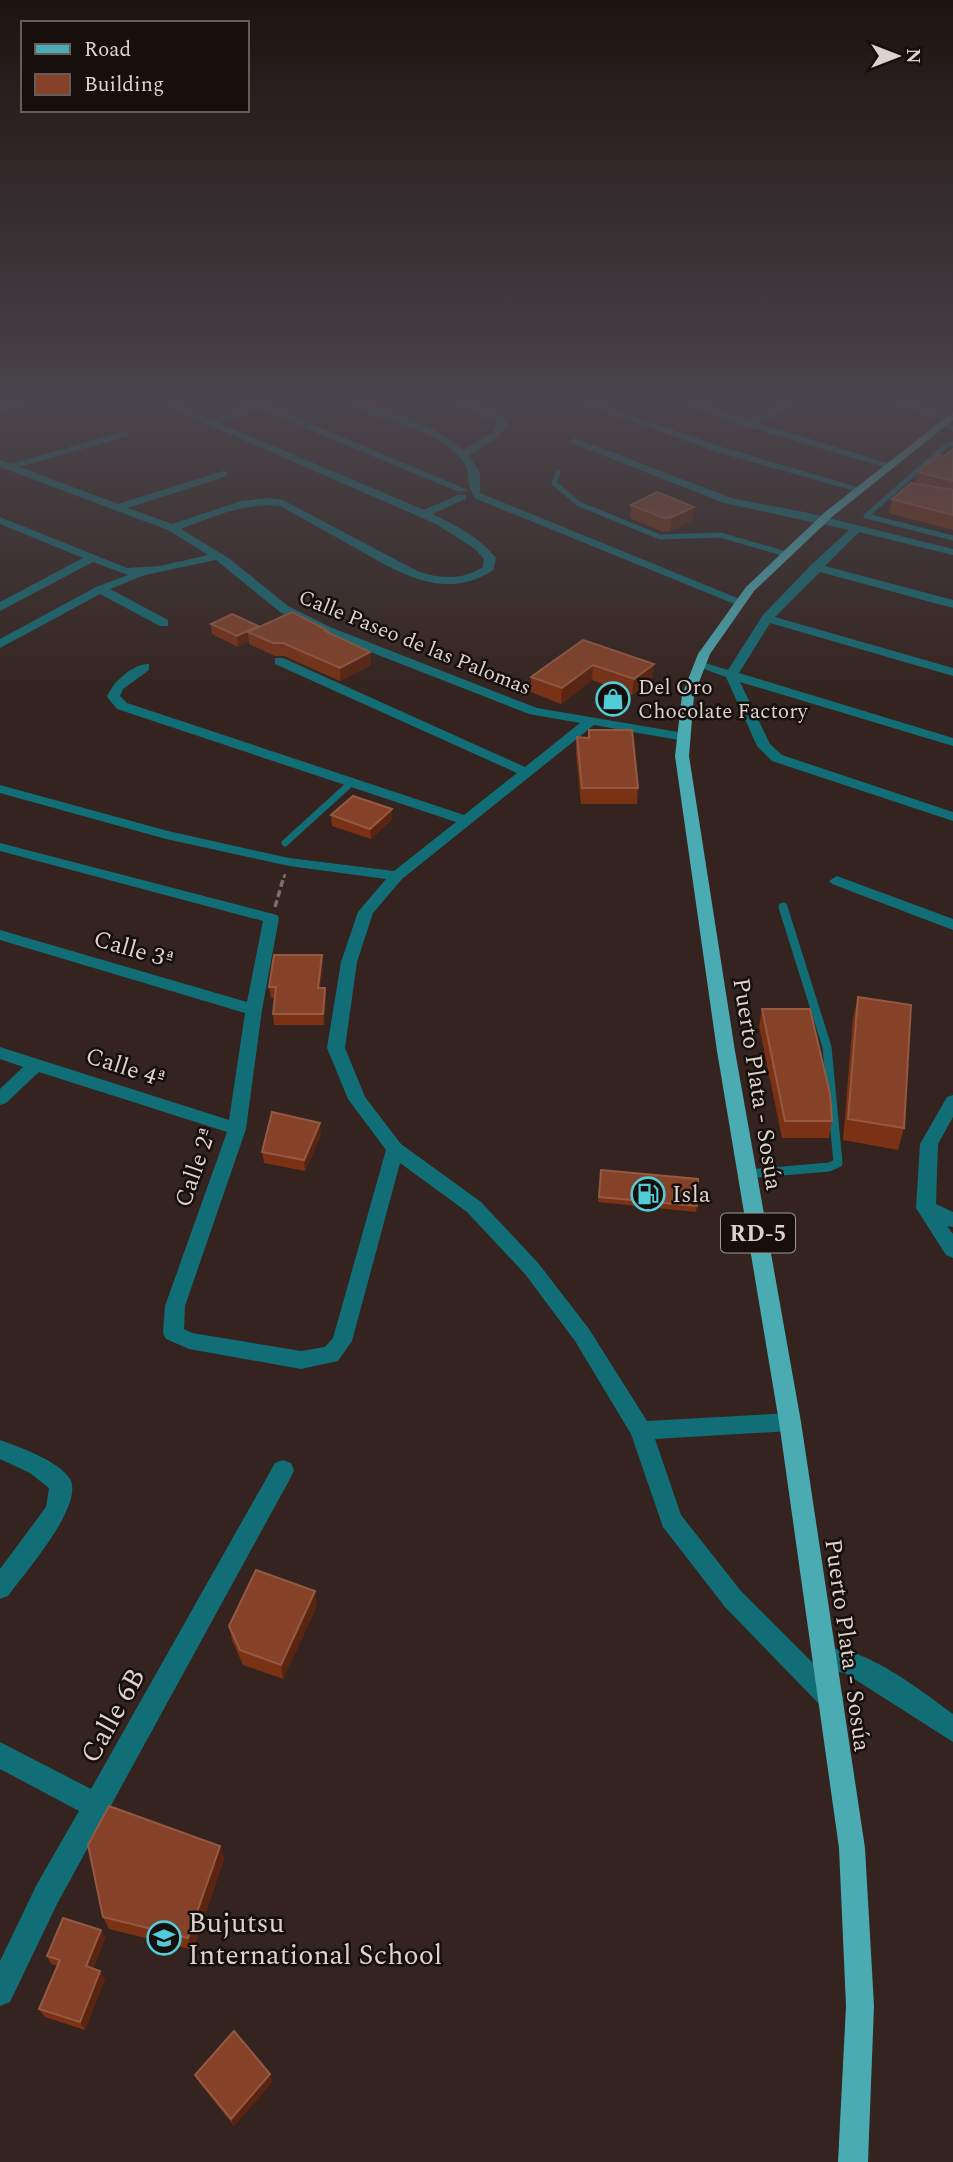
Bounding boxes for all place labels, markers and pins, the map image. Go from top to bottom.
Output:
place label: Del Oro Chocolate Factory [638,672,809,728]
shop icon: Del Oro Chocolate Factory [594,680,632,718]
fuel station icon: Isla [629,1175,667,1213]
place label: Isla [672,1177,711,1213]
place label: Bujutsu International School [188,1902,442,1977]
school or university icon: Bujutsu International School [145,1919,183,1957]

